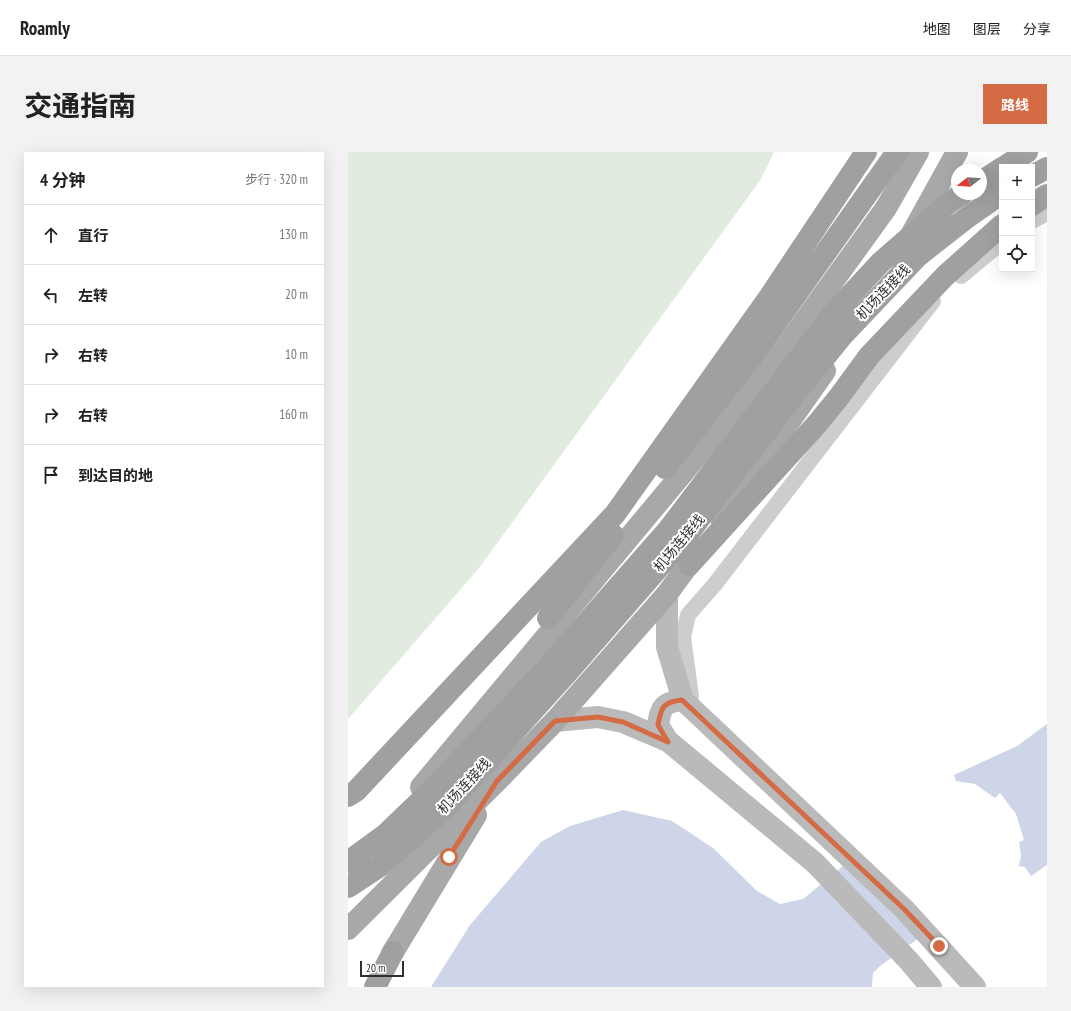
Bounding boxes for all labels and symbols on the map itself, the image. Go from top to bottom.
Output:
north arrow [951,164,987,200]
street label: 机场连接线 [852,261,914,323]
street label: 机场连接线 [650,510,708,576]
street label: 机场连接线 [434,754,494,818]
route start [440,848,458,866]
route end [930,937,948,955]
scale bar [360,959,404,978]

